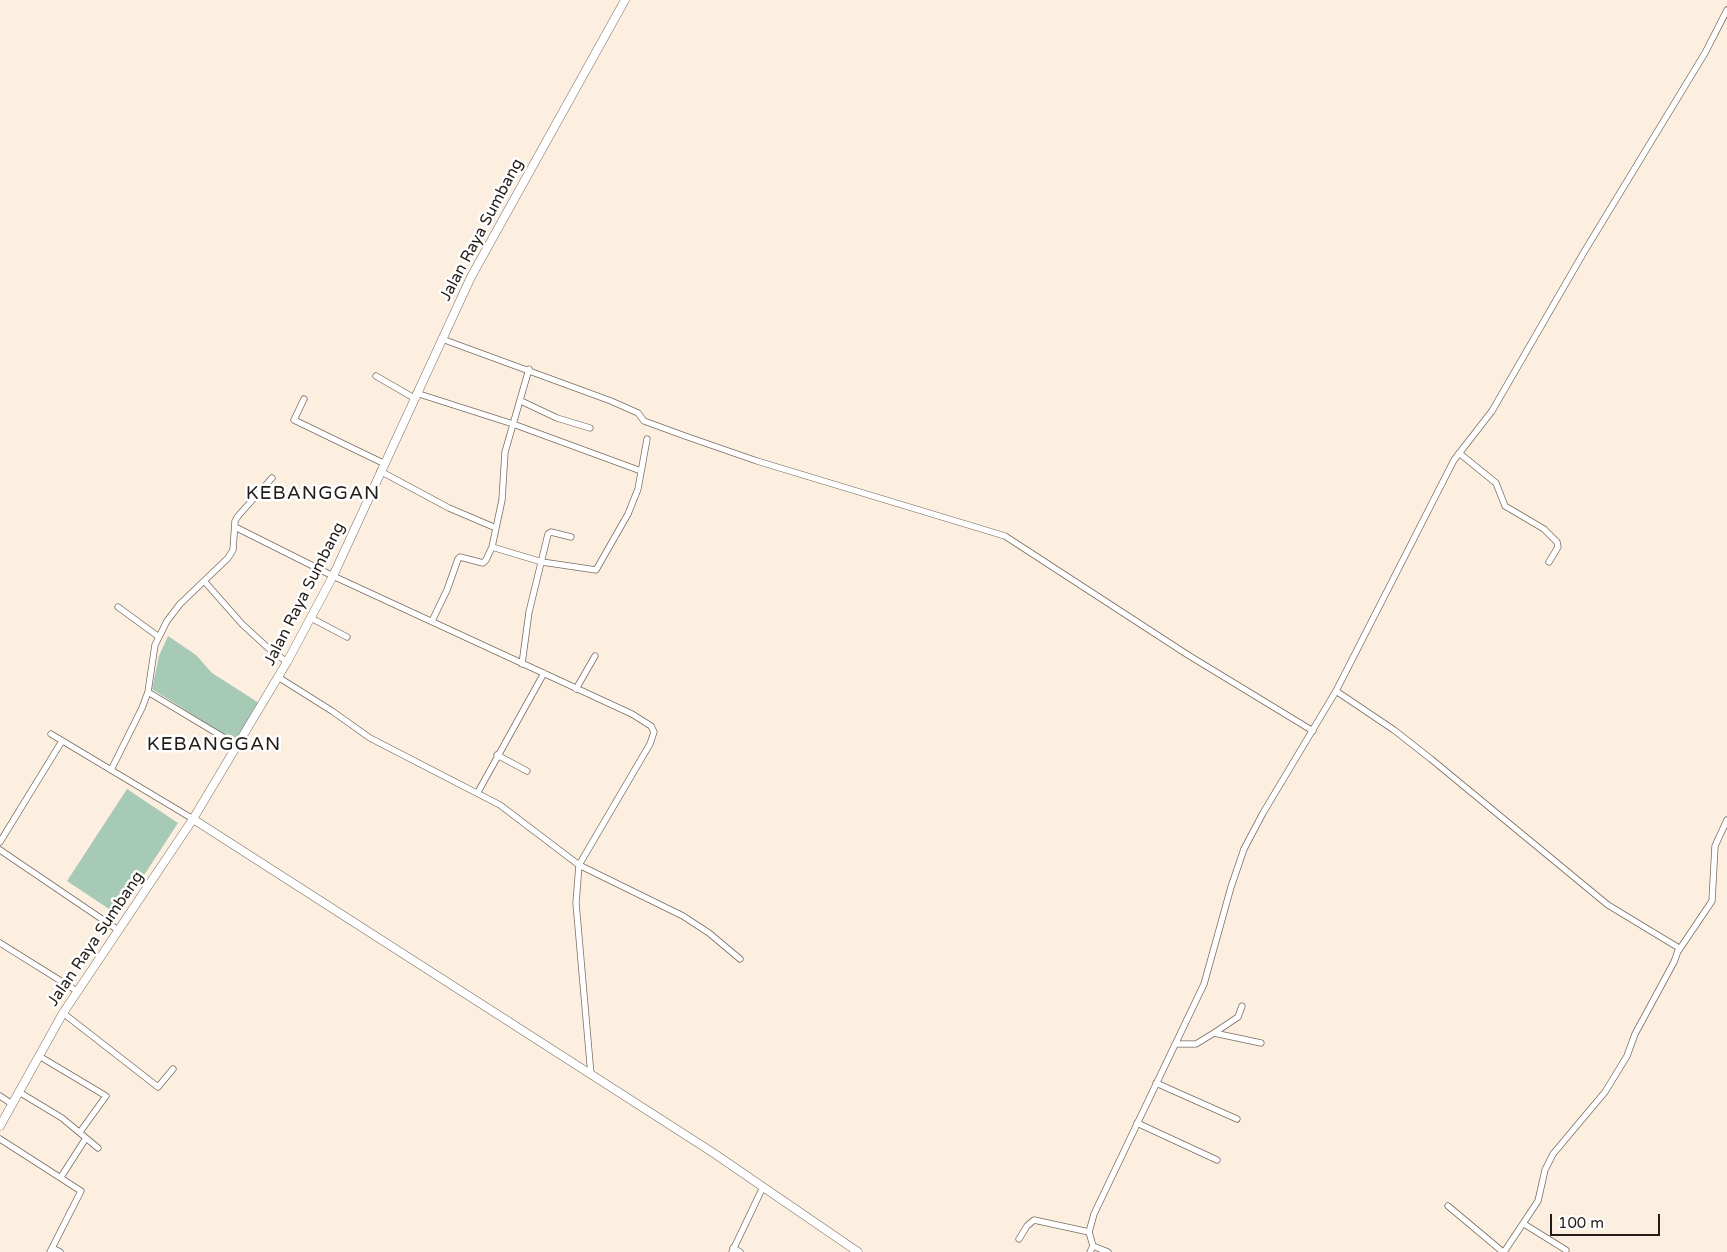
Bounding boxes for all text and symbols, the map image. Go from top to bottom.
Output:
street label: Jalan Raya Sumbang [436,156,528,304]
district label: KEBANGGAN [245,483,381,505]
street label: Jalan Raya Sumbang [261,519,349,669]
district label: KEBANGGAN [146,734,282,756]
street label: Jalan Raya Sumbang [44,868,148,1010]
scale bar [1552,1204,1662,1236]
text: 100 m [1558,1214,1604,1232]

